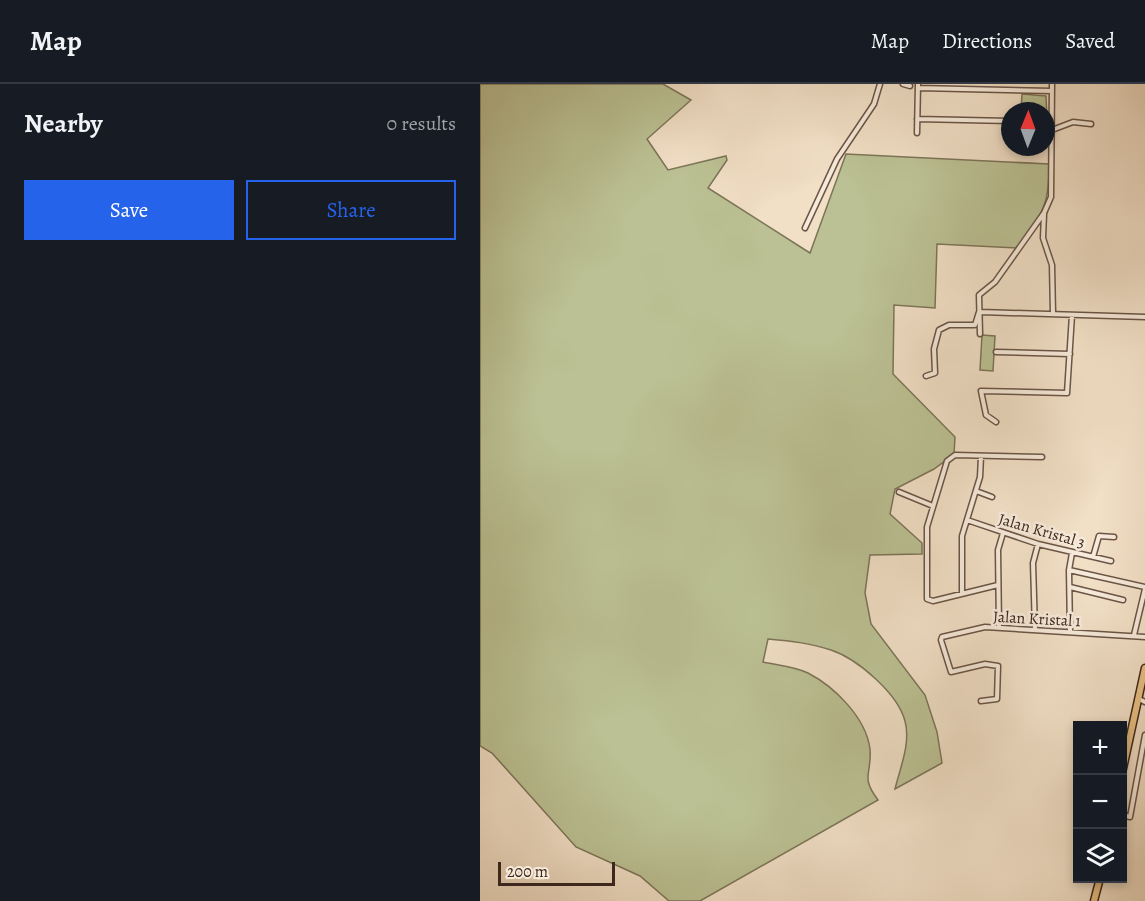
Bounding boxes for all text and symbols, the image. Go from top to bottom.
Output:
text: Map [30,22,82,60]
text: Map [871,27,909,55]
text: Directions [942,27,1032,55]
text: Saved [1065,27,1115,55]
north arrow [1001,102,1055,156]
text: Nearby [24,106,103,141]
text: 0 results [387,110,456,137]
button: Save [24,180,234,240]
button: Share [246,180,456,240]
street label: Jalan Kristal 3 [996,508,1088,554]
street label: Jalan Kristal 1 [992,606,1082,632]
map controls [1073,721,1127,883]
button: + [1073,721,1127,775]
button: − [1073,775,1127,829]
button: layers [1073,829,1127,883]
scale bar [498,859,615,886]
text: 200 m [507,861,548,883]

